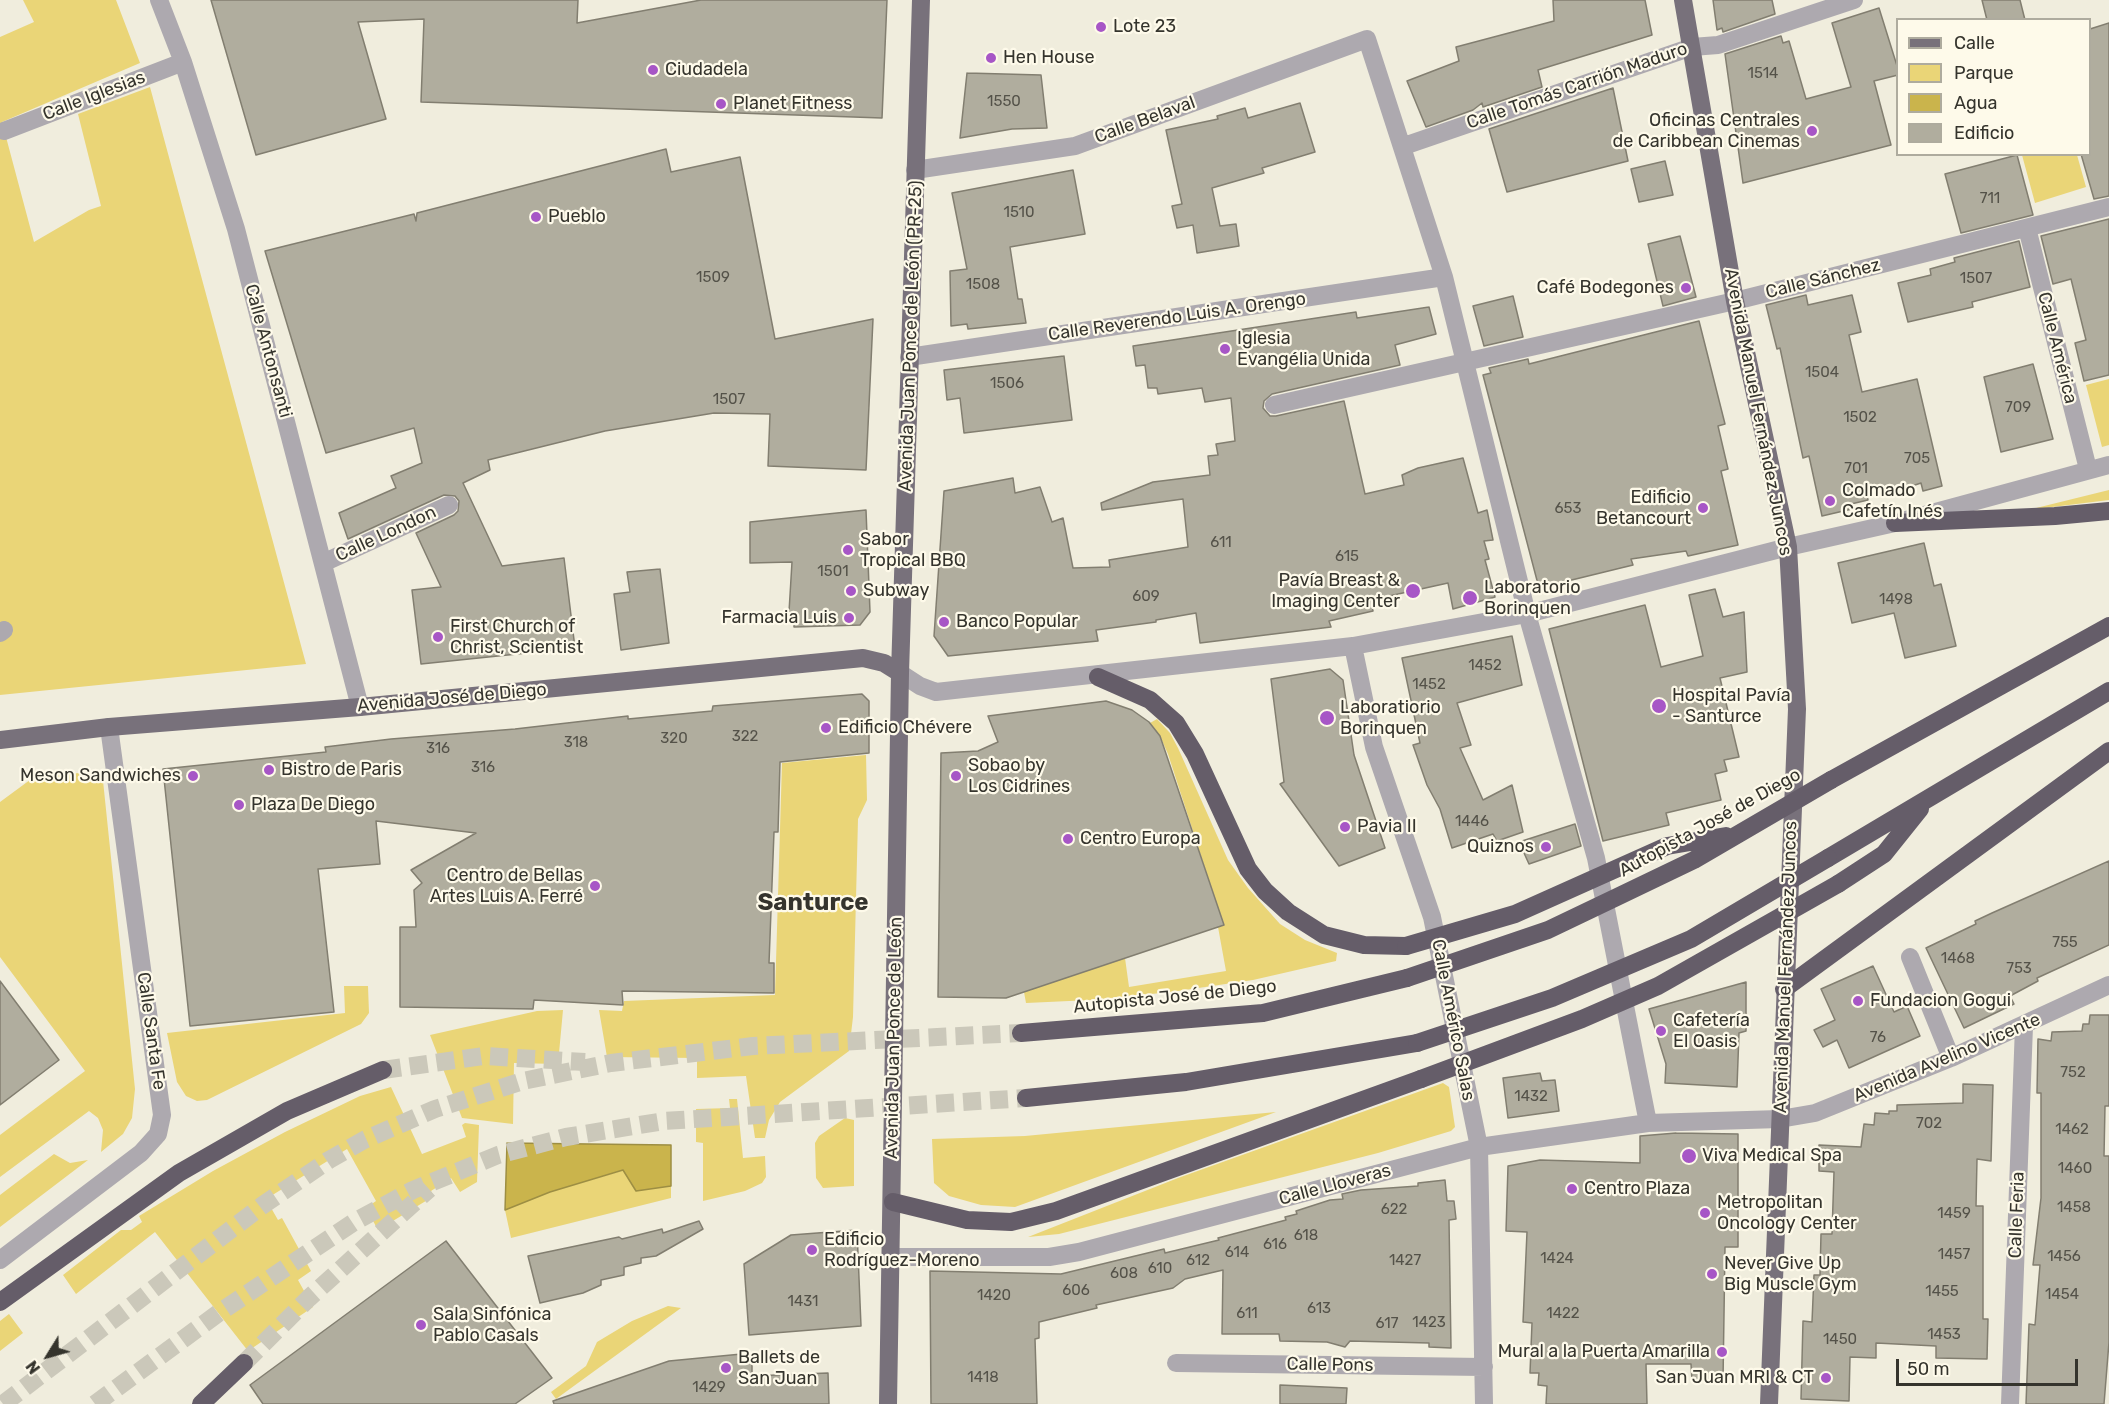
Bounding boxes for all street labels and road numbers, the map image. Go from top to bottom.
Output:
street label: Calle Tomás Carrión Maduro [1464,38,1690,134]
street label: Calle Iglesias [40,67,148,125]
street label: Calle Belaval [1092,92,1198,148]
street label: Avenida Juan Ponce de León (PR-25) [895,180,927,492]
street label: Calle Sánchez [1763,254,1883,304]
street label: Avenida Manuel Fernández Juncos [1720,267,1796,557]
street label: Calle Antonsanti [240,282,296,420]
street label: Calle Reverendo Luis A. Orengo [1047,288,1307,346]
street label: Calle América [2033,290,2081,406]
street label: Calle London [332,501,440,567]
street label: Avenida José de Diego [356,679,548,717]
street label: Autopista José de Diego [1615,764,1805,882]
street label: Avenida Manuel Fernández Juncos [1770,821,1802,1113]
street label: Avenida Juan Ponce de León [881,917,907,1159]
street label: Calle Américo Salas [1427,938,1479,1102]
street label: Calle Santa Fe [132,971,170,1091]
street label: Autopista José de Diego [1072,976,1278,1018]
street label: Avenida Avelino Vicente [1850,1009,2044,1107]
street label: Calle Lloveras [1277,1160,1393,1210]
street label: Calle Feria [2005,1171,2029,1259]
street label: Calle Pons [1286,1353,1374,1377]

